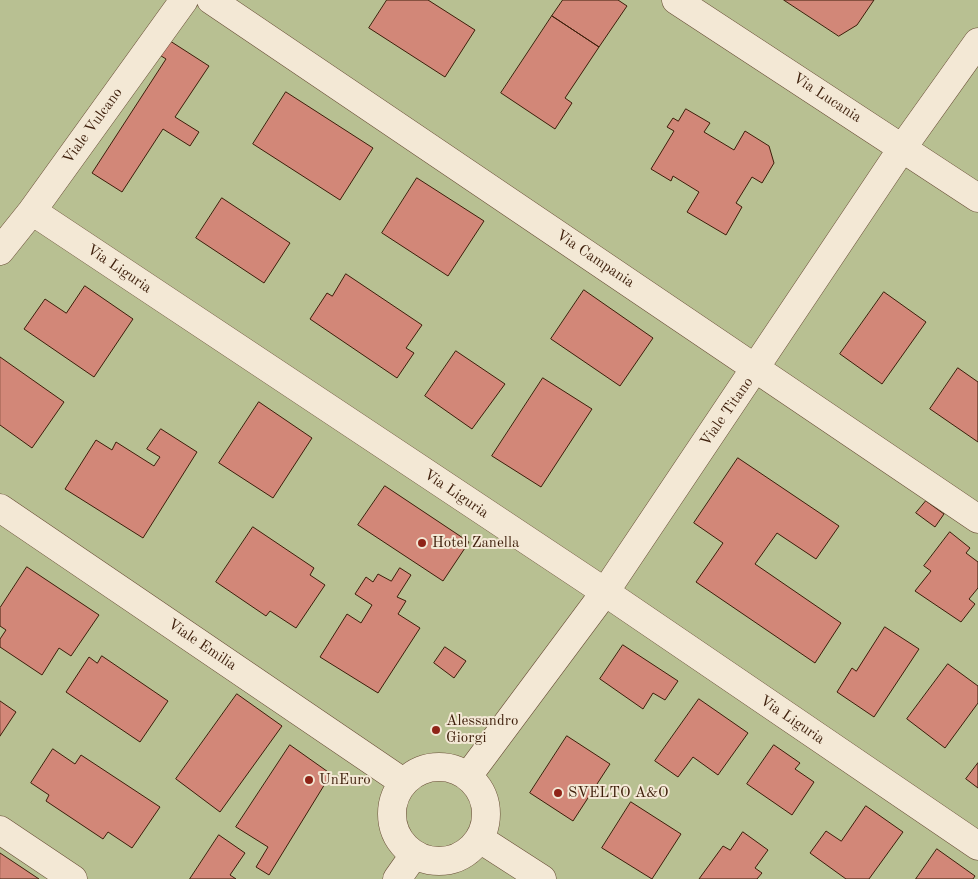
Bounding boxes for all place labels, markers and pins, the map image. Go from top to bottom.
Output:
place label: Hotel Zanella [432,534,519,552]
marker: Hotel Zanella [416,537,428,549]
place label: Alessandro Giorgi [446,712,518,747]
marker: Alessandro Giorgi [430,724,442,736]
place label: UnEuro [319,771,371,789]
marker: UnEuro [303,774,315,786]
place label: SVELTO A&O [568,784,668,802]
marker: SVELTO A&O [552,787,564,799]

